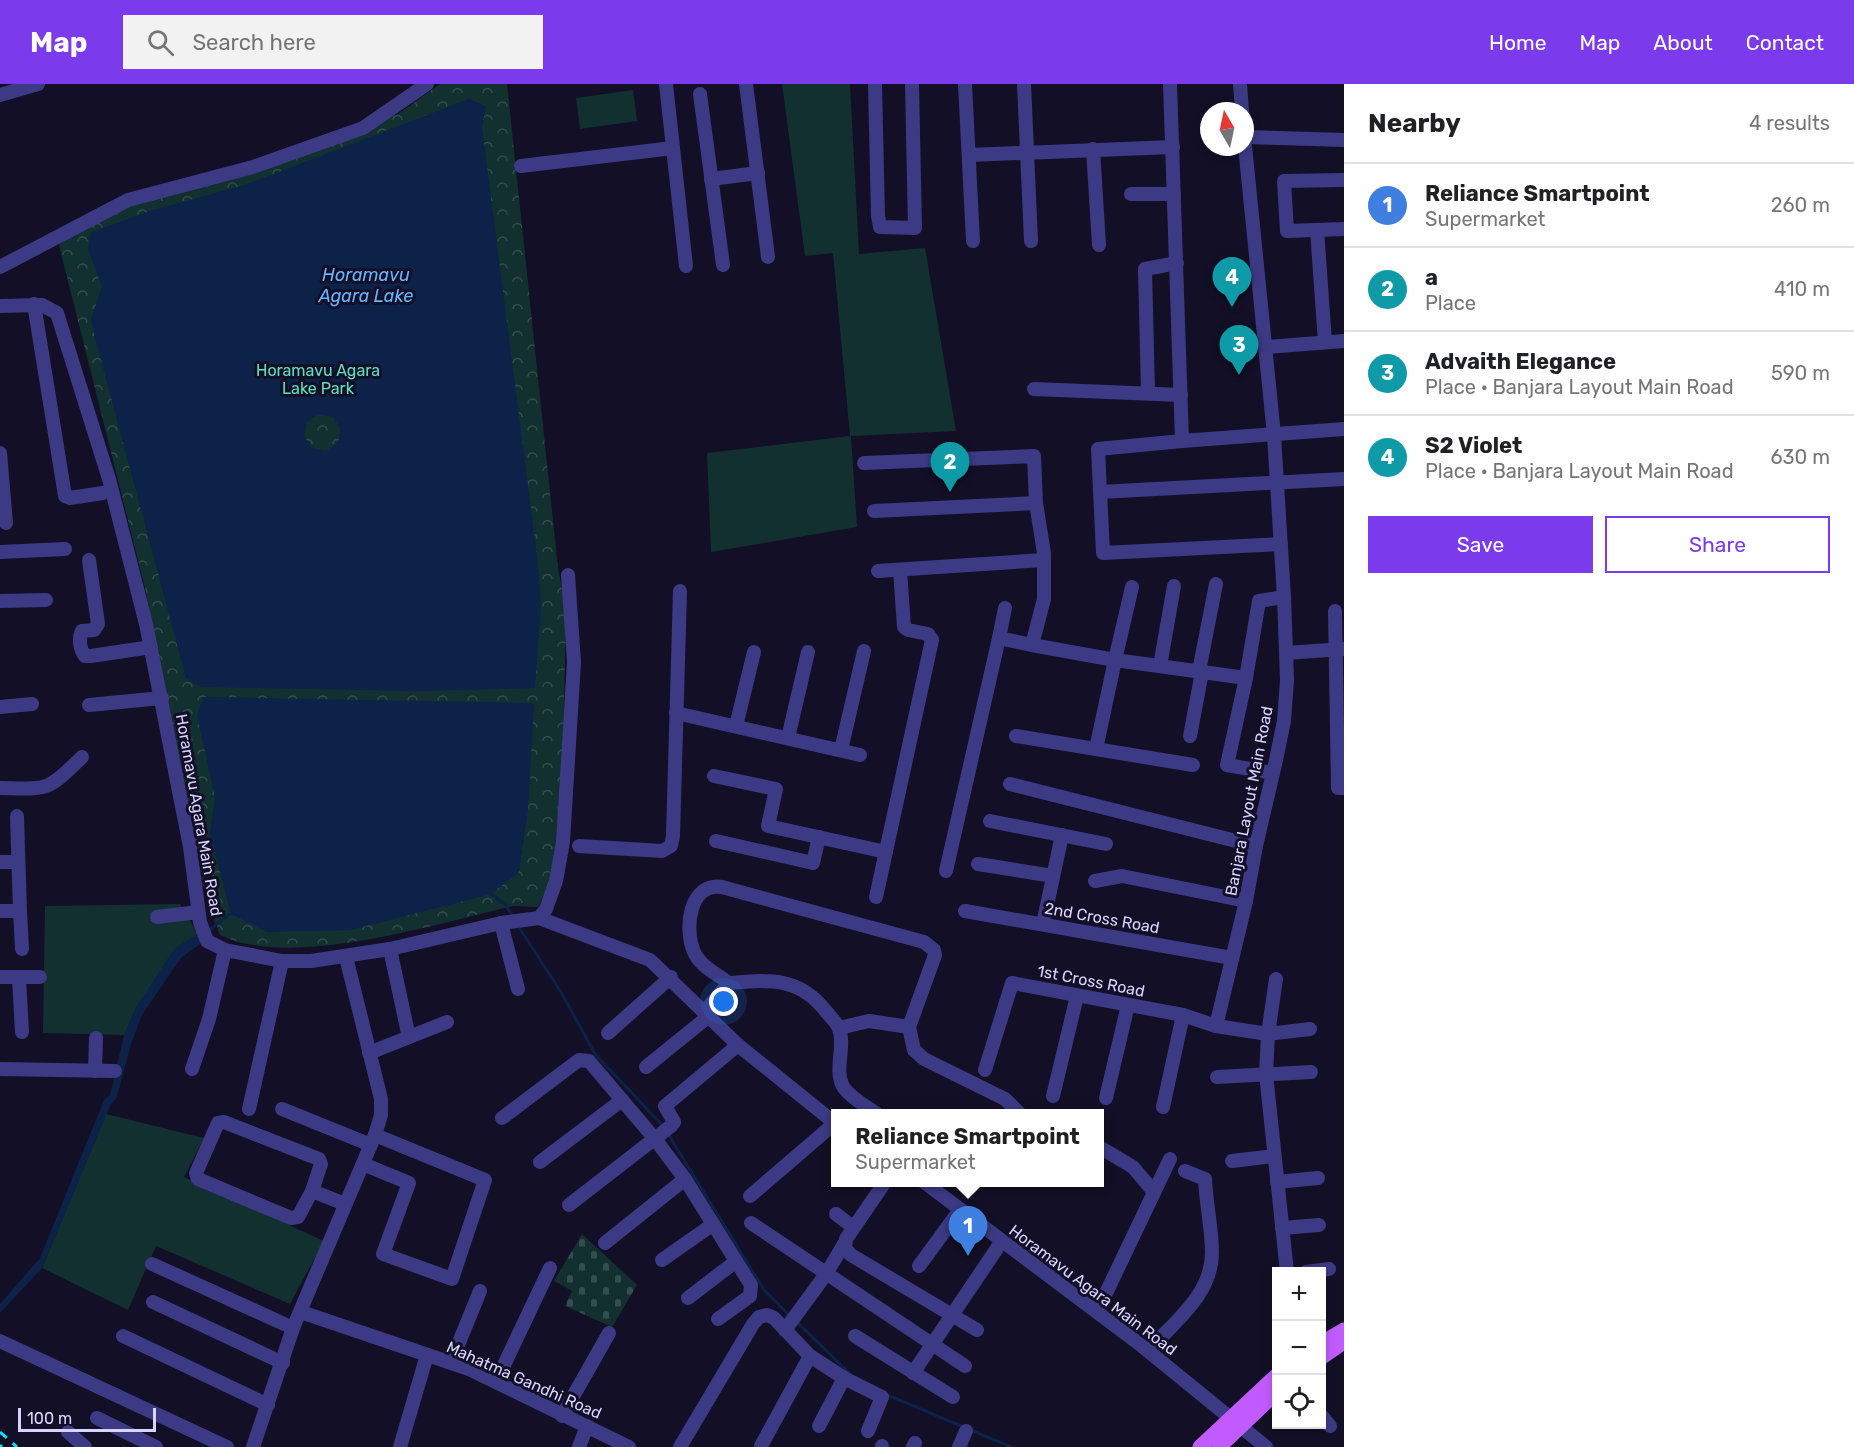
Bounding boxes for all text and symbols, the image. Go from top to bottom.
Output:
search box [123,15,543,69]
text: Map [30,26,87,59]
icon: search [144,26,177,59]
text: Search here [192,29,316,56]
text: Home [1489,30,1546,55]
text: Map [1579,30,1620,55]
text: About [1653,30,1713,55]
text: Contact [1746,30,1824,55]
north arrow [1200,102,1254,156]
text: Nearby [1368,108,1461,139]
text: 4 results [1749,111,1830,135]
text: Reliance Smartpoint [1425,180,1649,207]
text: 1 [1383,193,1392,217]
text: 260 m [1771,193,1830,217]
text: Supermarket [1425,207,1545,231]
pin: 4 [1212,258,1252,307]
water label: Horamavu Agara Lake [318,264,413,307]
text: a [1425,264,1438,291]
text: 2 [1381,277,1394,301]
text: 410 m [1774,277,1830,301]
text: Place [1425,291,1476,315]
pin: 3 [1220,326,1258,375]
text: Advaith Elegance [1425,348,1616,375]
park label: Horamavu Agara Lake Park [256,361,380,398]
text: 3 [1381,361,1394,385]
text: 590 m [1771,361,1830,385]
text: Place · Banjara Layout Main Road [1425,375,1734,399]
text: S2 Violet [1425,432,1522,459]
pin: 2 [930,442,970,492]
text: 4 [1381,445,1394,469]
text: 630 m [1771,445,1830,469]
text: Place · Banjara Layout Main Road [1425,459,1734,483]
button: Save [1368,516,1593,573]
button: Share [1605,516,1830,573]
street label: Banjara Layout Main Road [1221,704,1277,898]
street label: Horamavu Agara Main Road [172,712,226,918]
street label: 2nd Cross Road [1043,899,1161,937]
street label: 1st Cross Road [1036,961,1146,1001]
your location [709,987,738,1016]
popup [831,1109,1104,1187]
text: Reliance Smartpoint [855,1123,1080,1150]
text: Supermarket [855,1150,976,1174]
pin: 1 [948,1206,988,1256]
street label: Horamavu Agara Main Road [1005,1221,1181,1359]
map controls [1272,1267,1326,1429]
button: + [1272,1267,1326,1321]
button: − [1272,1321,1326,1375]
street label: Mahatma Gandhi Road [444,1337,604,1423]
button: locate [1272,1375,1326,1429]
scale bar [18,1405,156,1432]
text: 100 m [27,1409,72,1428]

